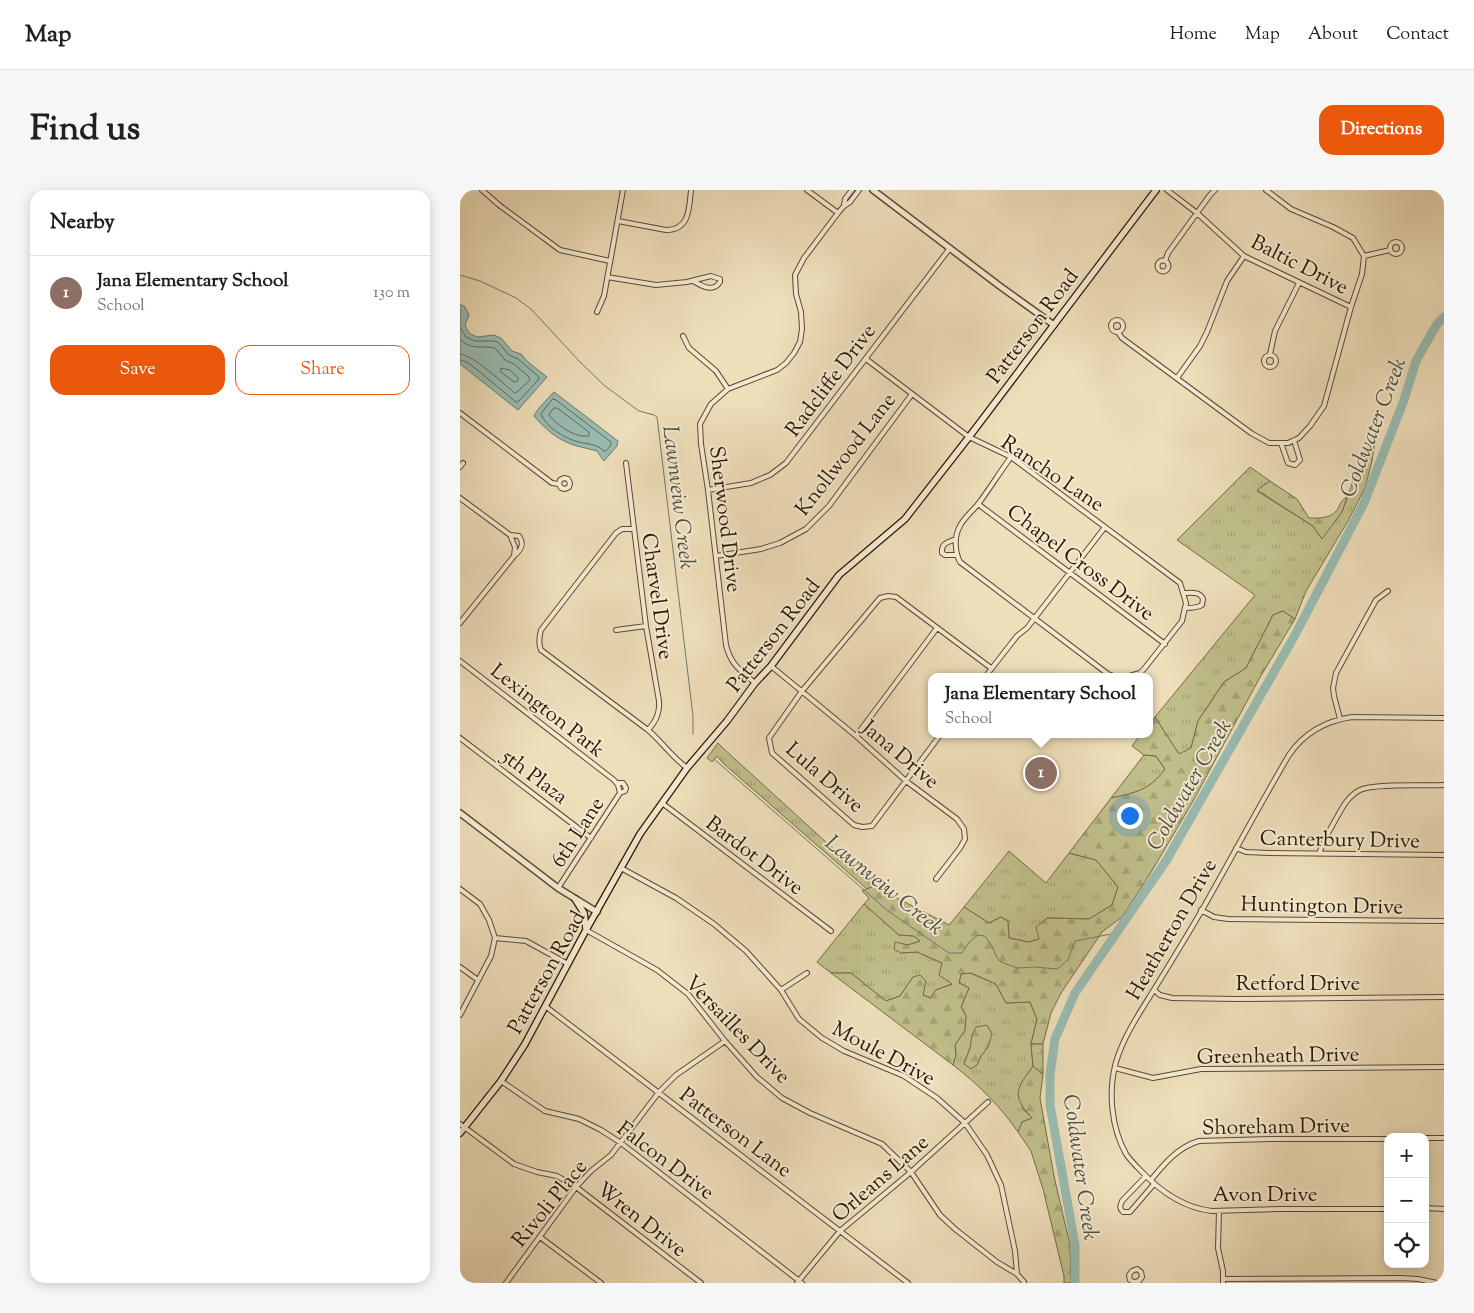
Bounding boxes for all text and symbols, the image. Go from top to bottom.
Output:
text: Map [25,18,71,52]
text: Home [1170,22,1217,48]
text: Map [1245,22,1280,48]
text: About [1308,22,1358,48]
text: Contact [1386,22,1449,48]
text: Find us [30,105,140,156]
button: Directions [1319,105,1444,155]
text: Nearby [50,208,115,238]
street label: Baltic Drive [1245,228,1353,303]
street label: Patterson Road [980,263,1087,391]
text: Jana Elementary School [97,268,289,295]
text: 1 [63,282,69,305]
text: 130 m [373,282,410,305]
text: School [97,295,145,318]
street label: Radcliffe Drive [779,318,884,444]
button: Save [50,345,225,395]
button: Share [235,345,410,395]
water label: Coldwater Creek [1333,354,1416,502]
street label: Knollwood Lane [789,387,904,523]
water label: Lawnveiw Creek [652,424,702,571]
street label: Rancho Lane [994,429,1110,520]
street label: Sherwood Drive [700,444,748,594]
street label: Chapel Cross Drive [1000,498,1160,629]
street label: Charvel Drive [632,531,680,661]
street label: Patterson Road [721,573,829,699]
street label: Lexington Park [483,657,611,766]
popup [928,673,1153,738]
text: Jana Elementary School [945,681,1136,708]
text: School [945,708,993,731]
street label: Jana Drive [854,714,945,797]
water label: Coldwater Creek [1140,714,1241,857]
street label: Lula Drive [778,736,869,821]
street label: 5th Plaza [494,742,573,813]
pin: 1 [1025,754,1057,792]
street label: 6th Lane [545,792,613,874]
your location [1117,803,1143,829]
street label: Bardot Drive [699,810,809,903]
street label: Canterbury Drive [1260,825,1420,857]
water label: Lawnveiw Creek [817,828,949,944]
street label: Heatherton Drive [1120,854,1225,1006]
street label: Huntington Drive [1240,891,1404,923]
street label: Patterson Road [501,906,594,1040]
street label: Versailles Drive [677,969,796,1092]
street label: Retford Drive [1236,970,1360,1000]
street label: Moule Drive [826,1015,940,1095]
street label: Greenheath Drive [1196,1041,1360,1073]
street label: Patterson Lane [672,1081,797,1186]
water label: Coldwater Creek [1053,1092,1105,1243]
street label: Shoreham Drive [1202,1112,1350,1144]
street label: Falcon Drive [610,1115,720,1208]
street label: Orleans Lane [826,1129,937,1230]
map controls [1384,1133,1429,1268]
button: + [1384,1133,1429,1178]
street label: Rivoli Place [506,1154,595,1255]
street label: Wren Drive [589,1176,692,1265]
button: − [1384,1178,1429,1223]
street label: Avon Drive [1212,1181,1318,1211]
button: locate [1384,1223,1429,1268]

